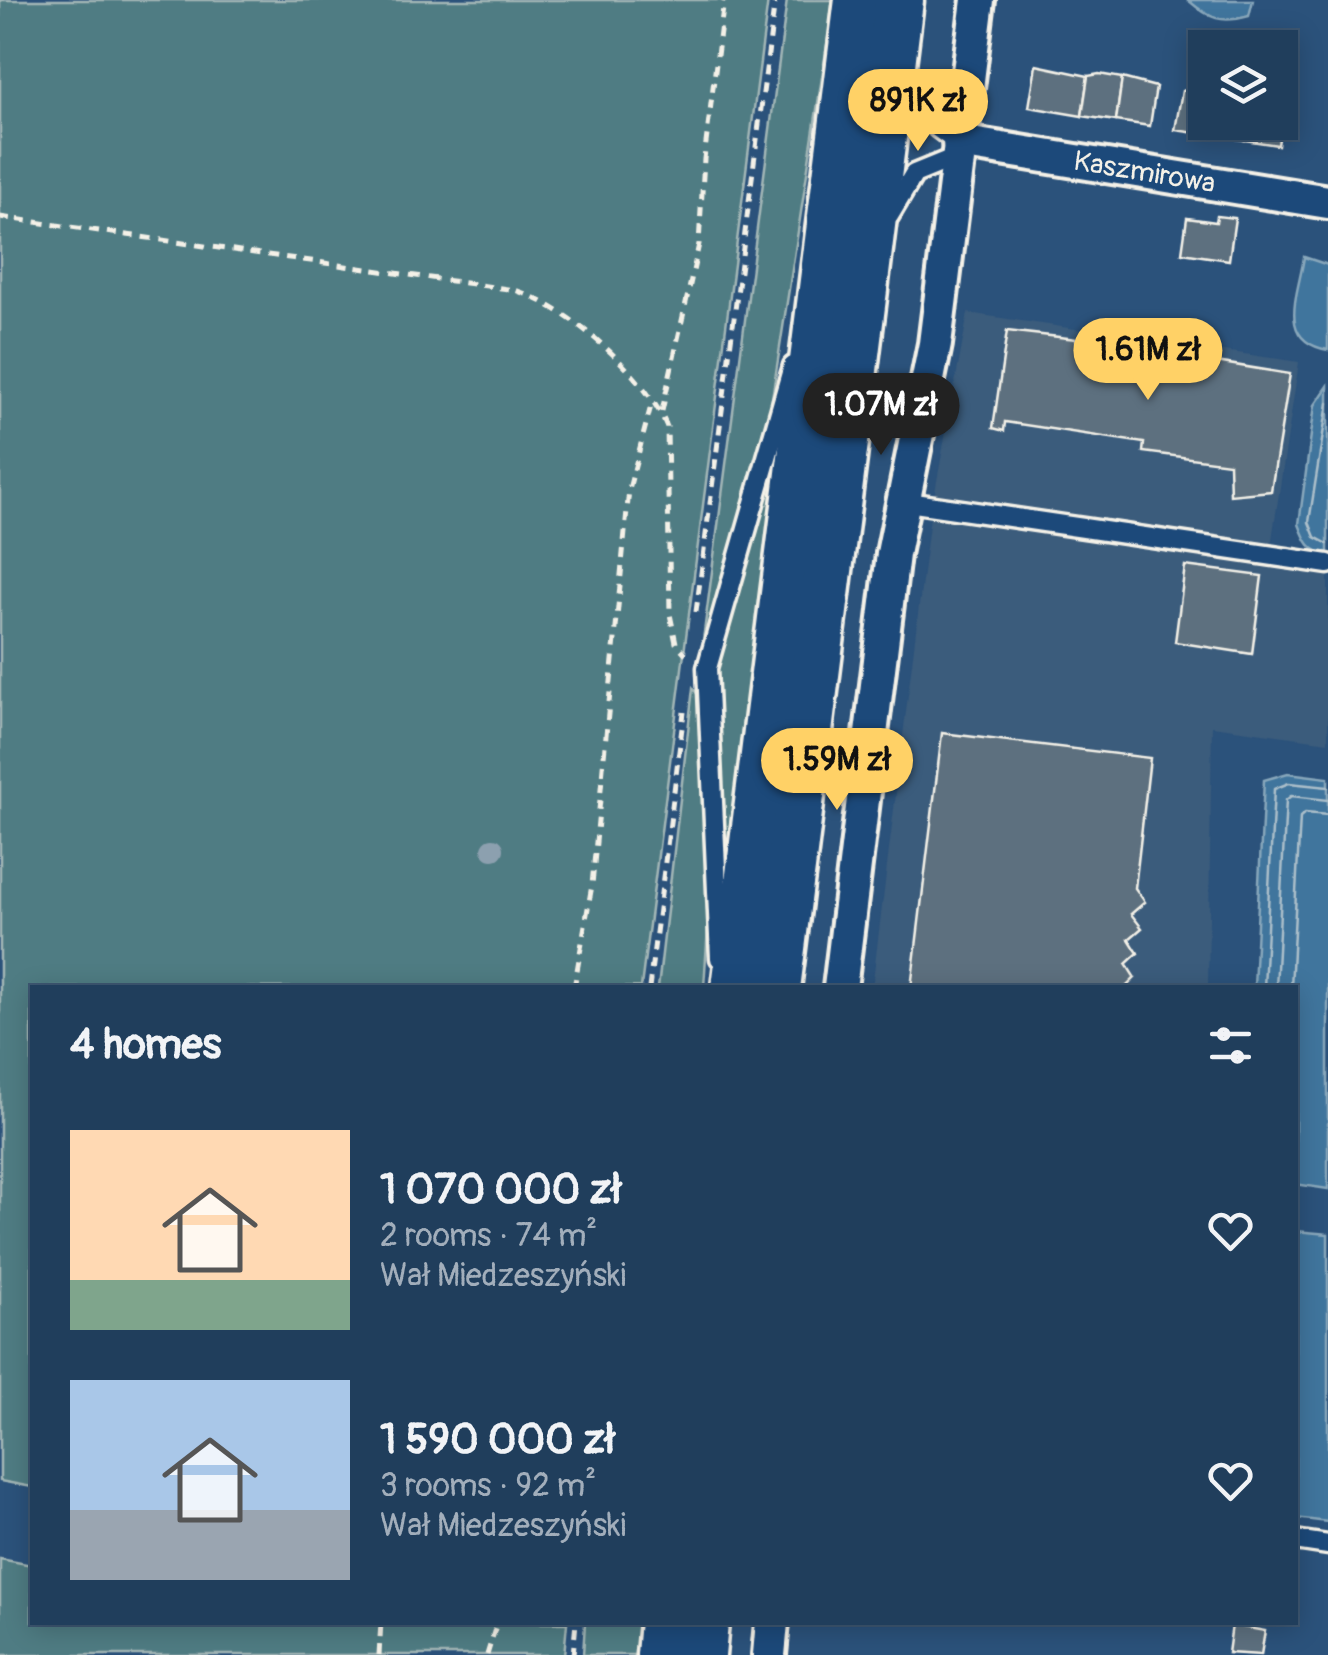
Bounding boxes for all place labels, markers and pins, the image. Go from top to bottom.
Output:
pin: 891K zł [826,69,1010,154]
pin: 1.61M zł [1045,318,1251,403]
pin: 1.07M zł [778,373,984,458]
pin: 1.59M zł [734,728,940,813]

